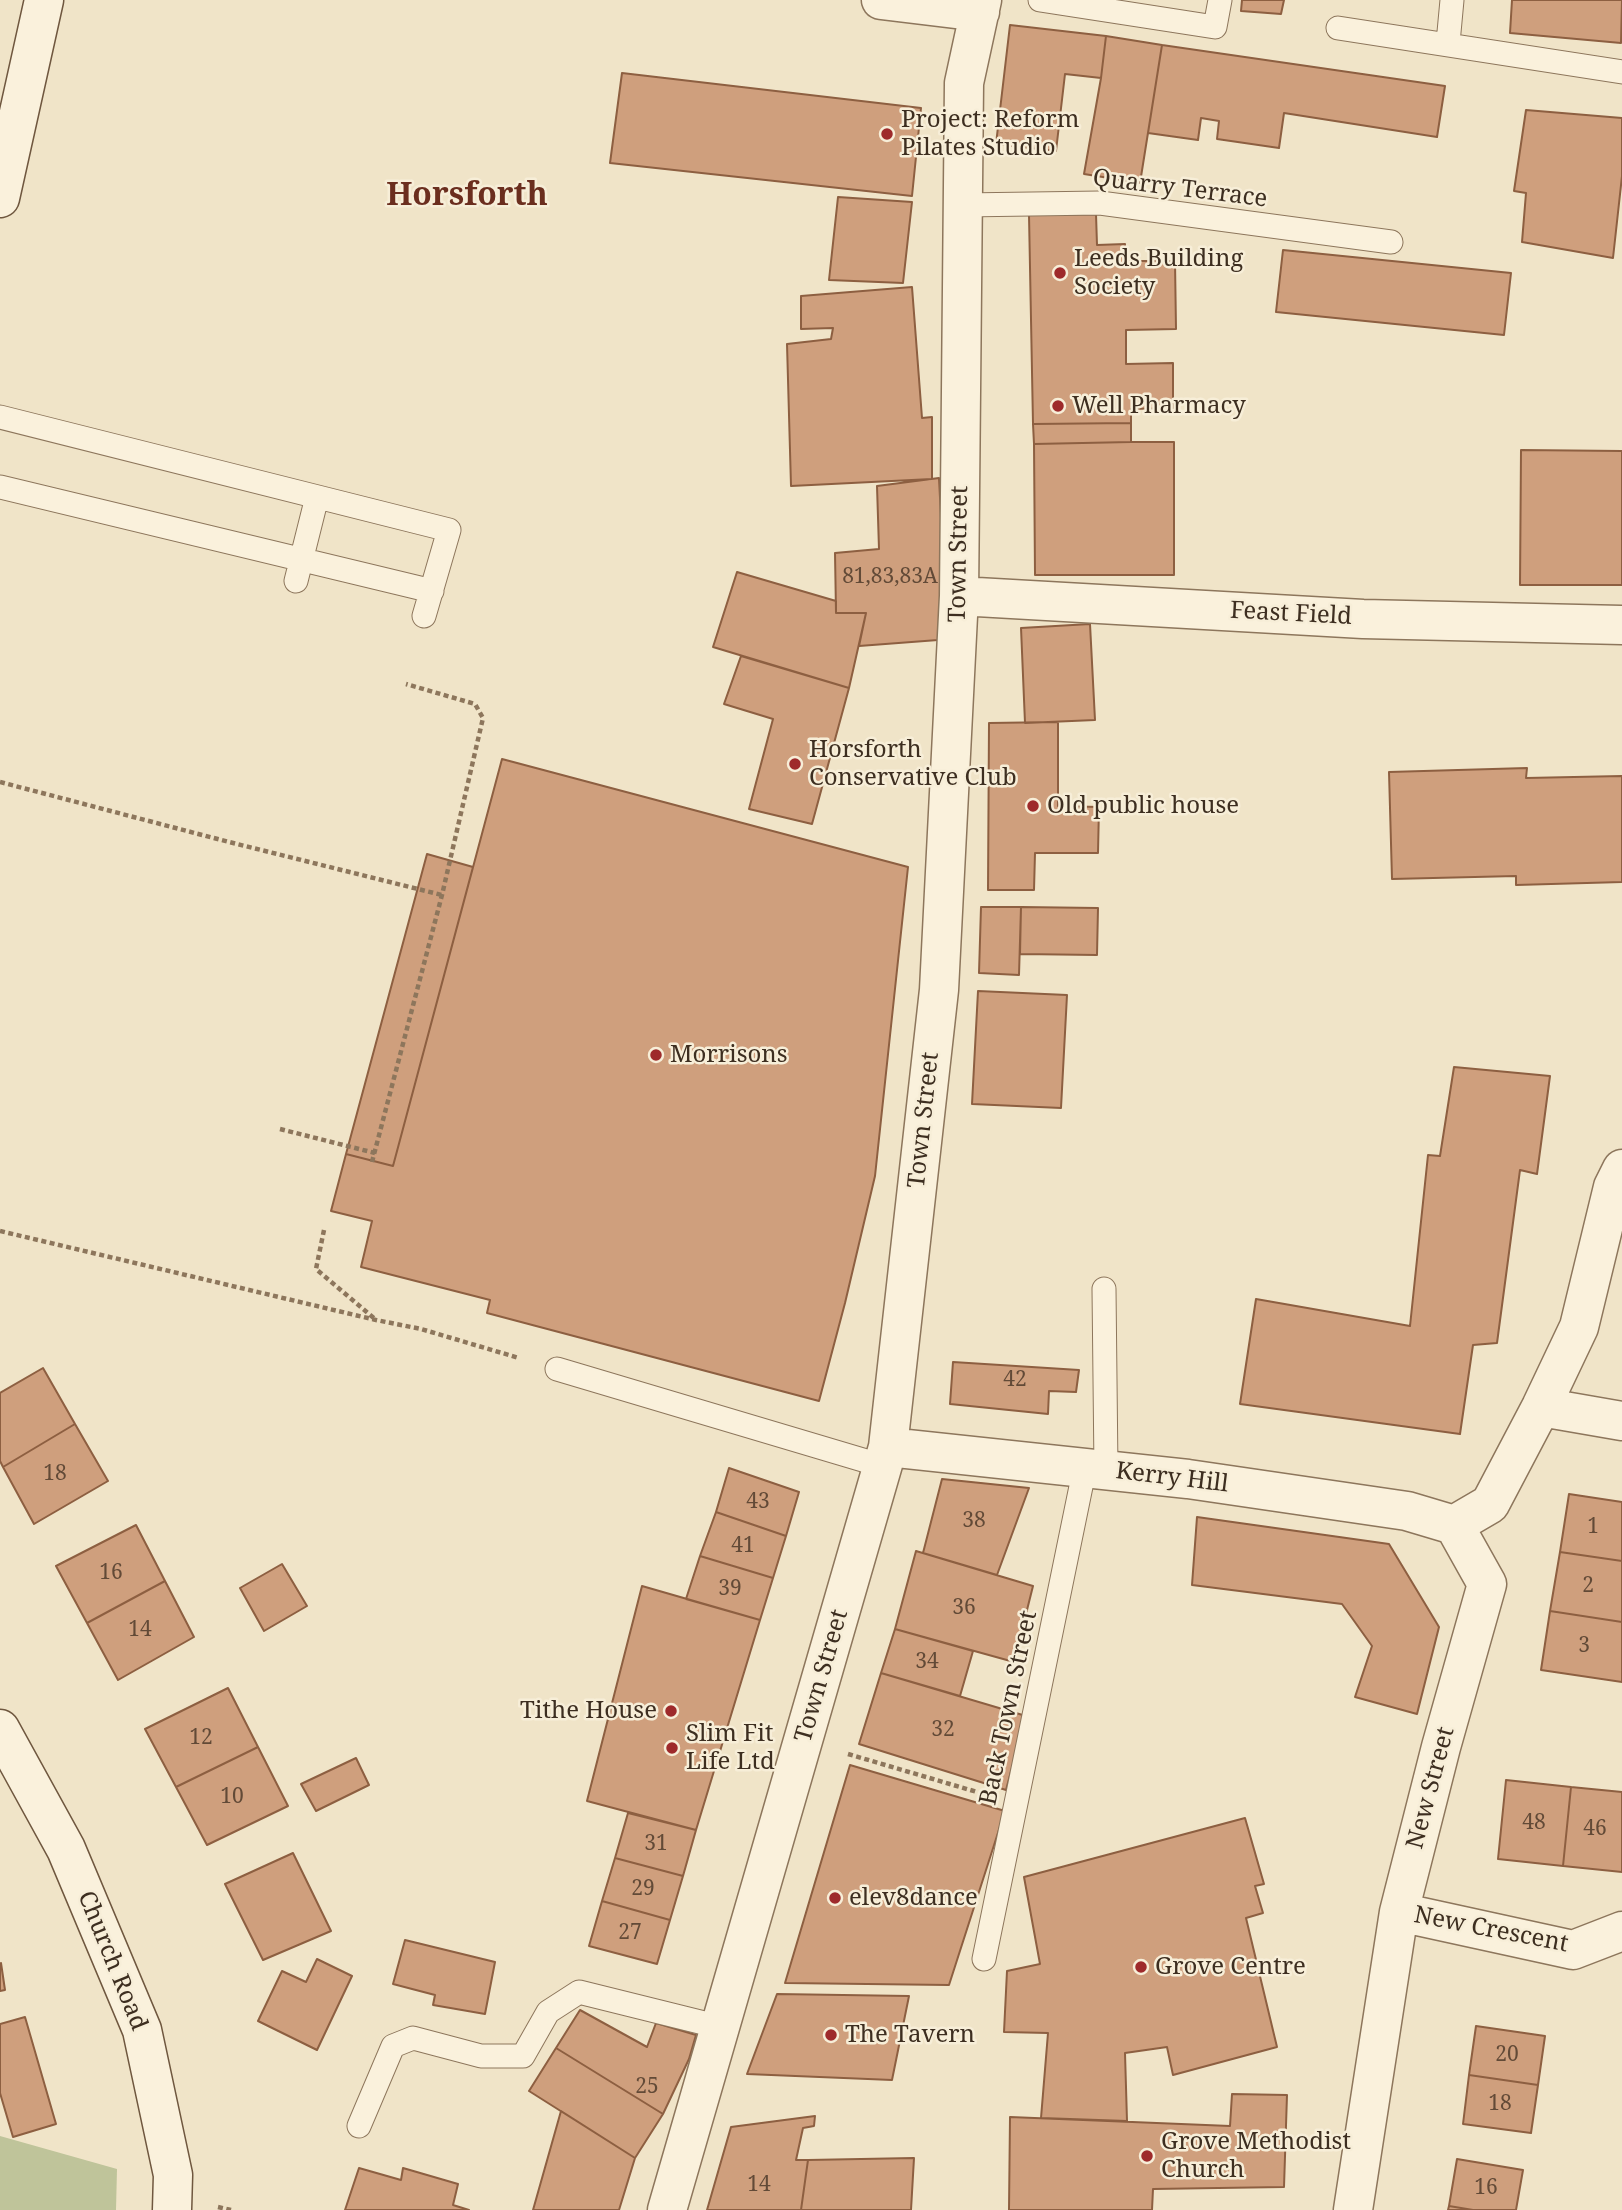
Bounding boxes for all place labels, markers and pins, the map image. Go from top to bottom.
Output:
place label: Project: Reform Pilates Studio [901,106,1079,162]
marker: Project: Reform Pilates Studio [879,126,895,142]
place label: Leeds Building Society [1074,245,1243,301]
marker: Leeds Building Society [1052,265,1068,281]
place label: Well Pharmacy [1072,392,1246,420]
marker: Well Pharmacy [1050,398,1066,414]
place label: Horsforth Conservative Club [809,736,1017,792]
marker: Horsforth Conservative Club [787,756,803,772]
place label: Old public house [1047,792,1239,820]
marker: Old public house [1025,798,1041,814]
place label: Morrisons [670,1041,788,1069]
marker: Morrisons [648,1047,664,1063]
place label: Tithe House [520,1697,657,1725]
marker: Tithe House [663,1703,679,1719]
place label: Slim Fit Life Ltd [686,1720,775,1776]
marker: Slim Fit Life Ltd [664,1740,680,1756]
place label: elev8dance [849,1884,978,1912]
marker: elev8dance [827,1890,843,1906]
place label: Grove Centre [1155,1953,1306,1981]
marker: Grove Centre [1133,1959,1149,1975]
place label: The Tavern [845,2021,975,2049]
marker: The Tavern [823,2027,839,2043]
place label: Grove Methodist Church [1161,2128,1351,2184]
marker: Grove Methodist Church [1139,2148,1155,2164]

